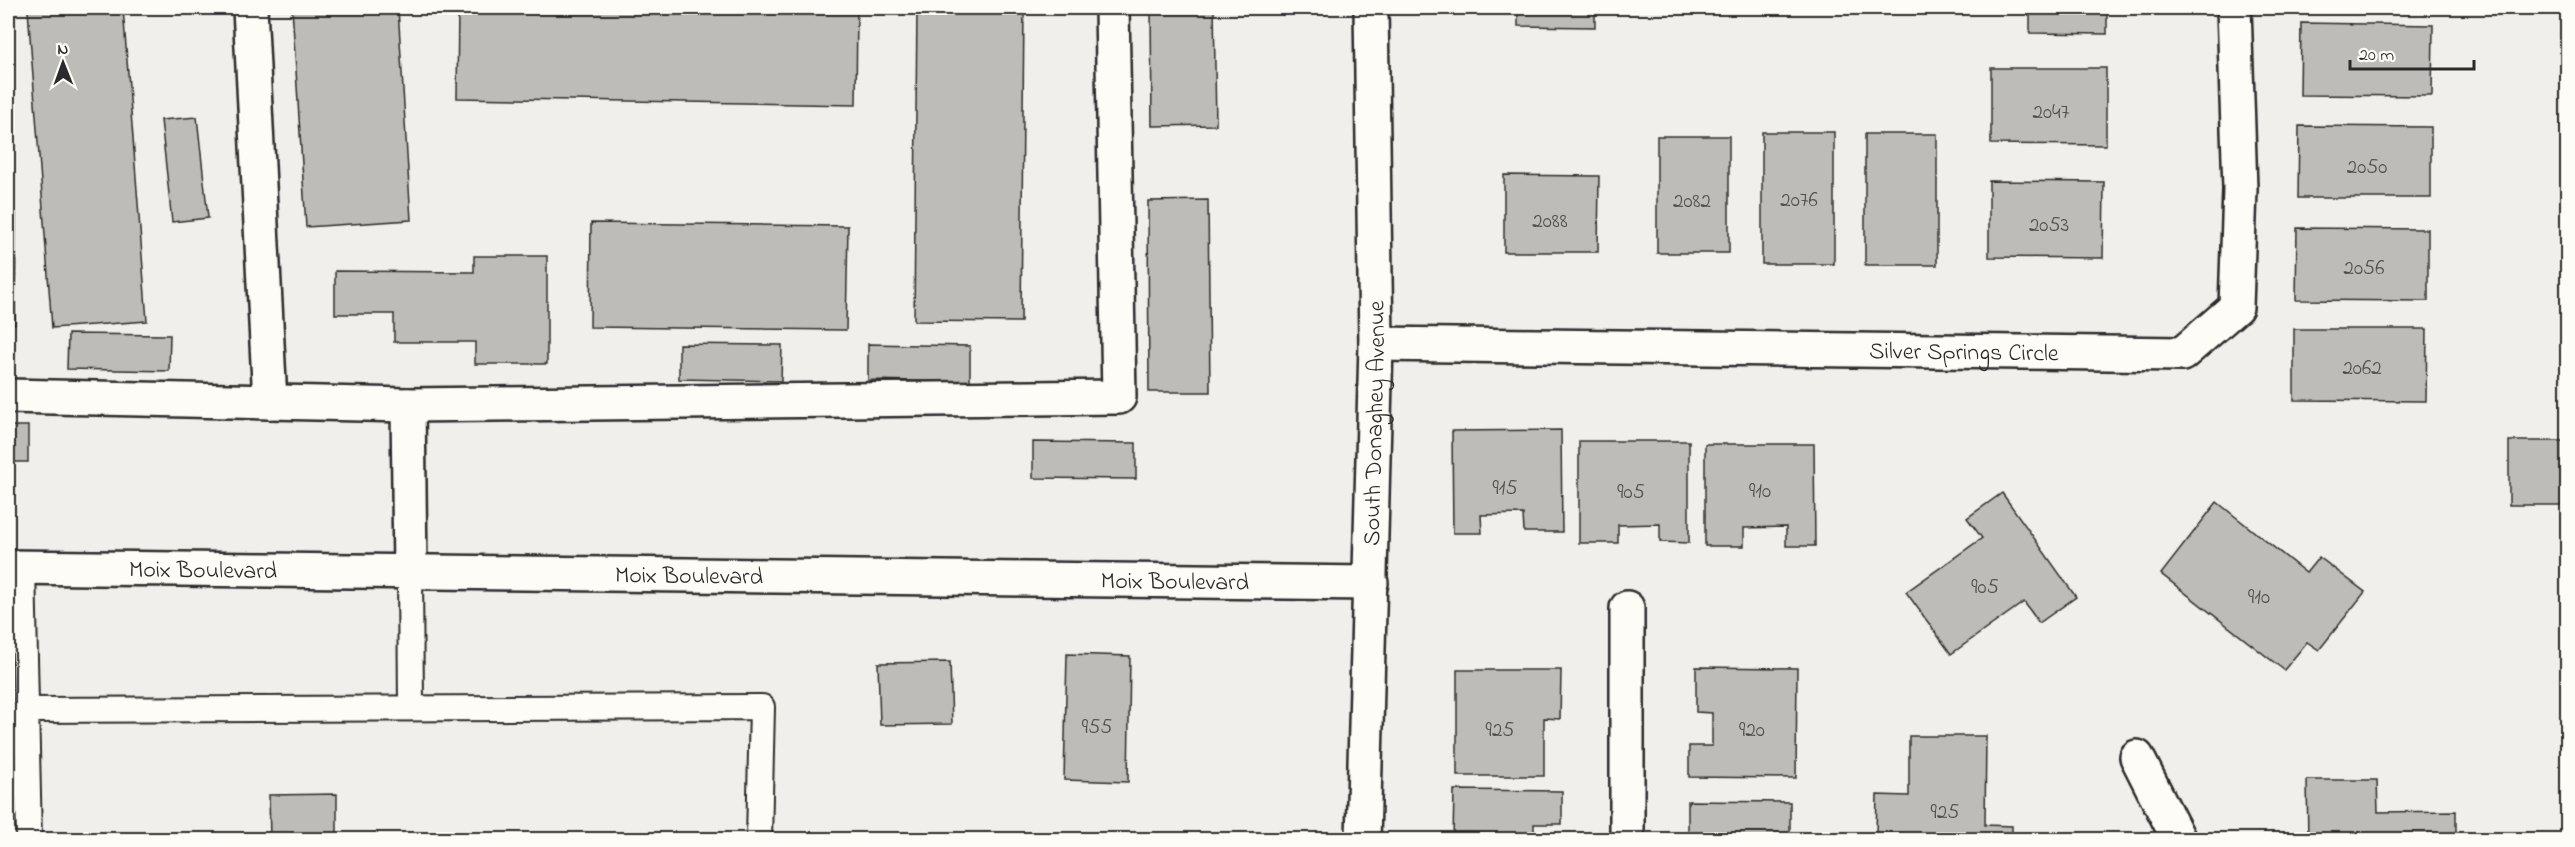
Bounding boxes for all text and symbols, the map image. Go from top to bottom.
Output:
north arrow [33,33,93,93]
scale bar [2350,33,2474,71]
text: N [57,38,69,62]
text: 20 m [2359,43,2394,69]
house number: 2047 [2033,98,2070,128]
house number: 2050 [2347,153,2387,183]
house number: 2076 [1780,186,1818,216]
house number: 2082 [1673,187,1711,217]
house number: 2088 [1532,207,1568,237]
house number: 2053 [2029,211,2069,241]
house number: 2056 [2344,254,2384,284]
street label: South Donaghey Avenue [1356,300,1396,546]
street label: Silver Springs Circle [1869,335,2059,372]
house number: 2062 [2342,354,2382,384]
house number: 915 [1492,474,1518,504]
house number: 910 [1749,477,1771,507]
house number: 905 [1617,478,1645,508]
street label: Moix Boulevard [129,553,278,590]
street label: Moix Boulevard [614,559,764,596]
street label: Moix Boulevard [1100,565,1250,602]
house number: 905 [1971,573,1999,603]
house number: 910 [2248,583,2270,613]
house number: 955 [1082,713,1112,743]
house number: 925 [1486,716,1514,746]
house number: 920 [1739,716,1765,746]
house number: 925 [1931,798,1959,828]

